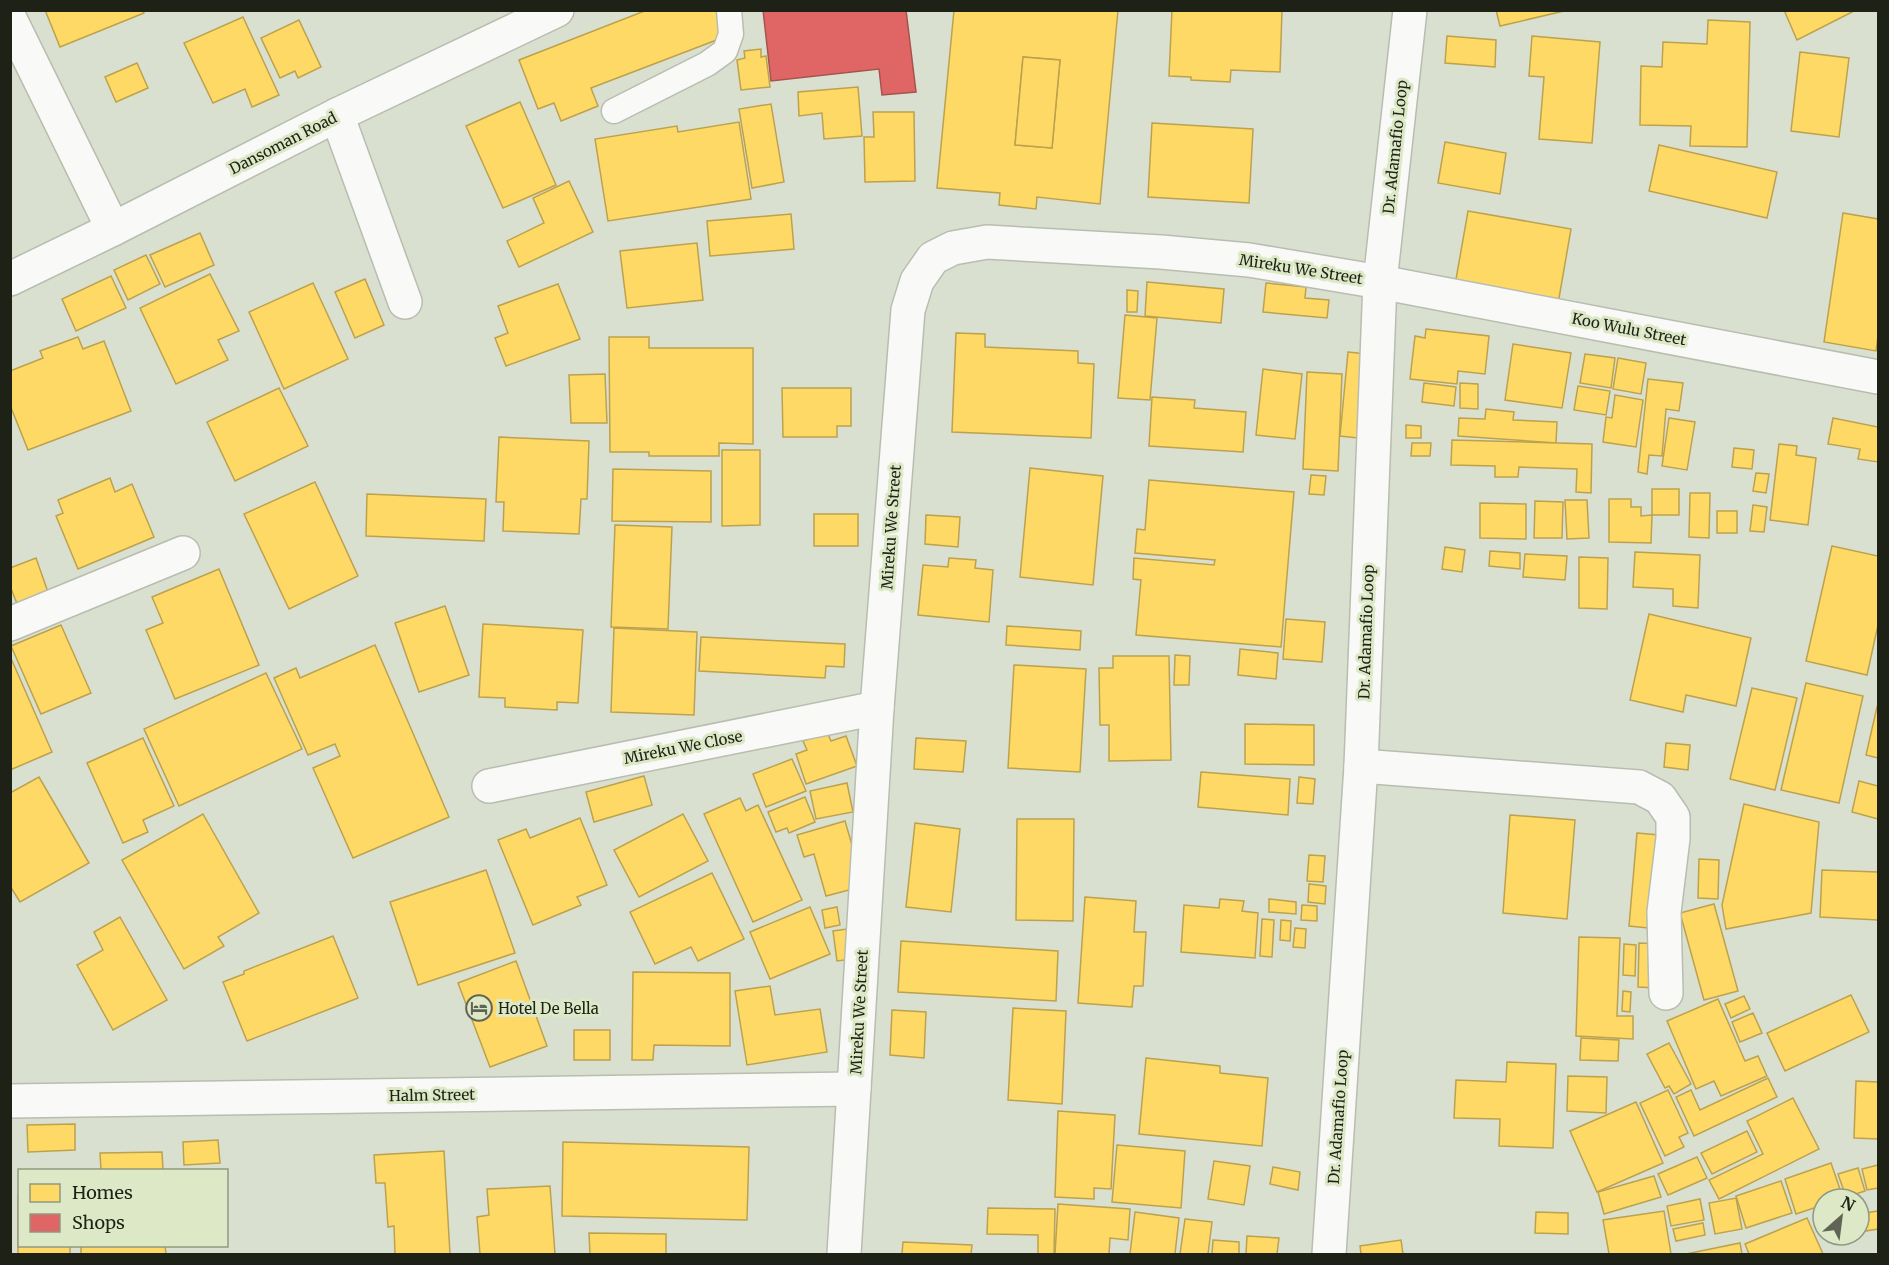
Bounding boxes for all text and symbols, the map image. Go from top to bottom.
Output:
street label: Dr. Adamafio Loop [1379,79,1411,215]
street label: Dansoman Road [226,108,340,178]
street label: Mireku We Street [1238,250,1364,288]
street label: Koo Wulu Street [1570,309,1688,349]
street label: Mireku We Street [877,464,905,590]
street label: Dr. Adamafio Loop [1354,564,1378,700]
street label: Mireku We Close [622,726,744,768]
street label: Mireku We Street [846,949,872,1075]
hotel icon: Hotel De Bella [464,993,494,1023]
place label: Hotel De Bella [498,999,599,1018]
street label: Dr. Adamafio Loop [1324,1049,1352,1185]
street label: Halm Street [389,1085,475,1105]
legend [18,1169,228,1247]
text: Homes [72,1181,133,1204]
north arrow [1811,1187,1871,1247]
text: N [1838,1192,1859,1216]
text: Shops [72,1211,125,1234]

